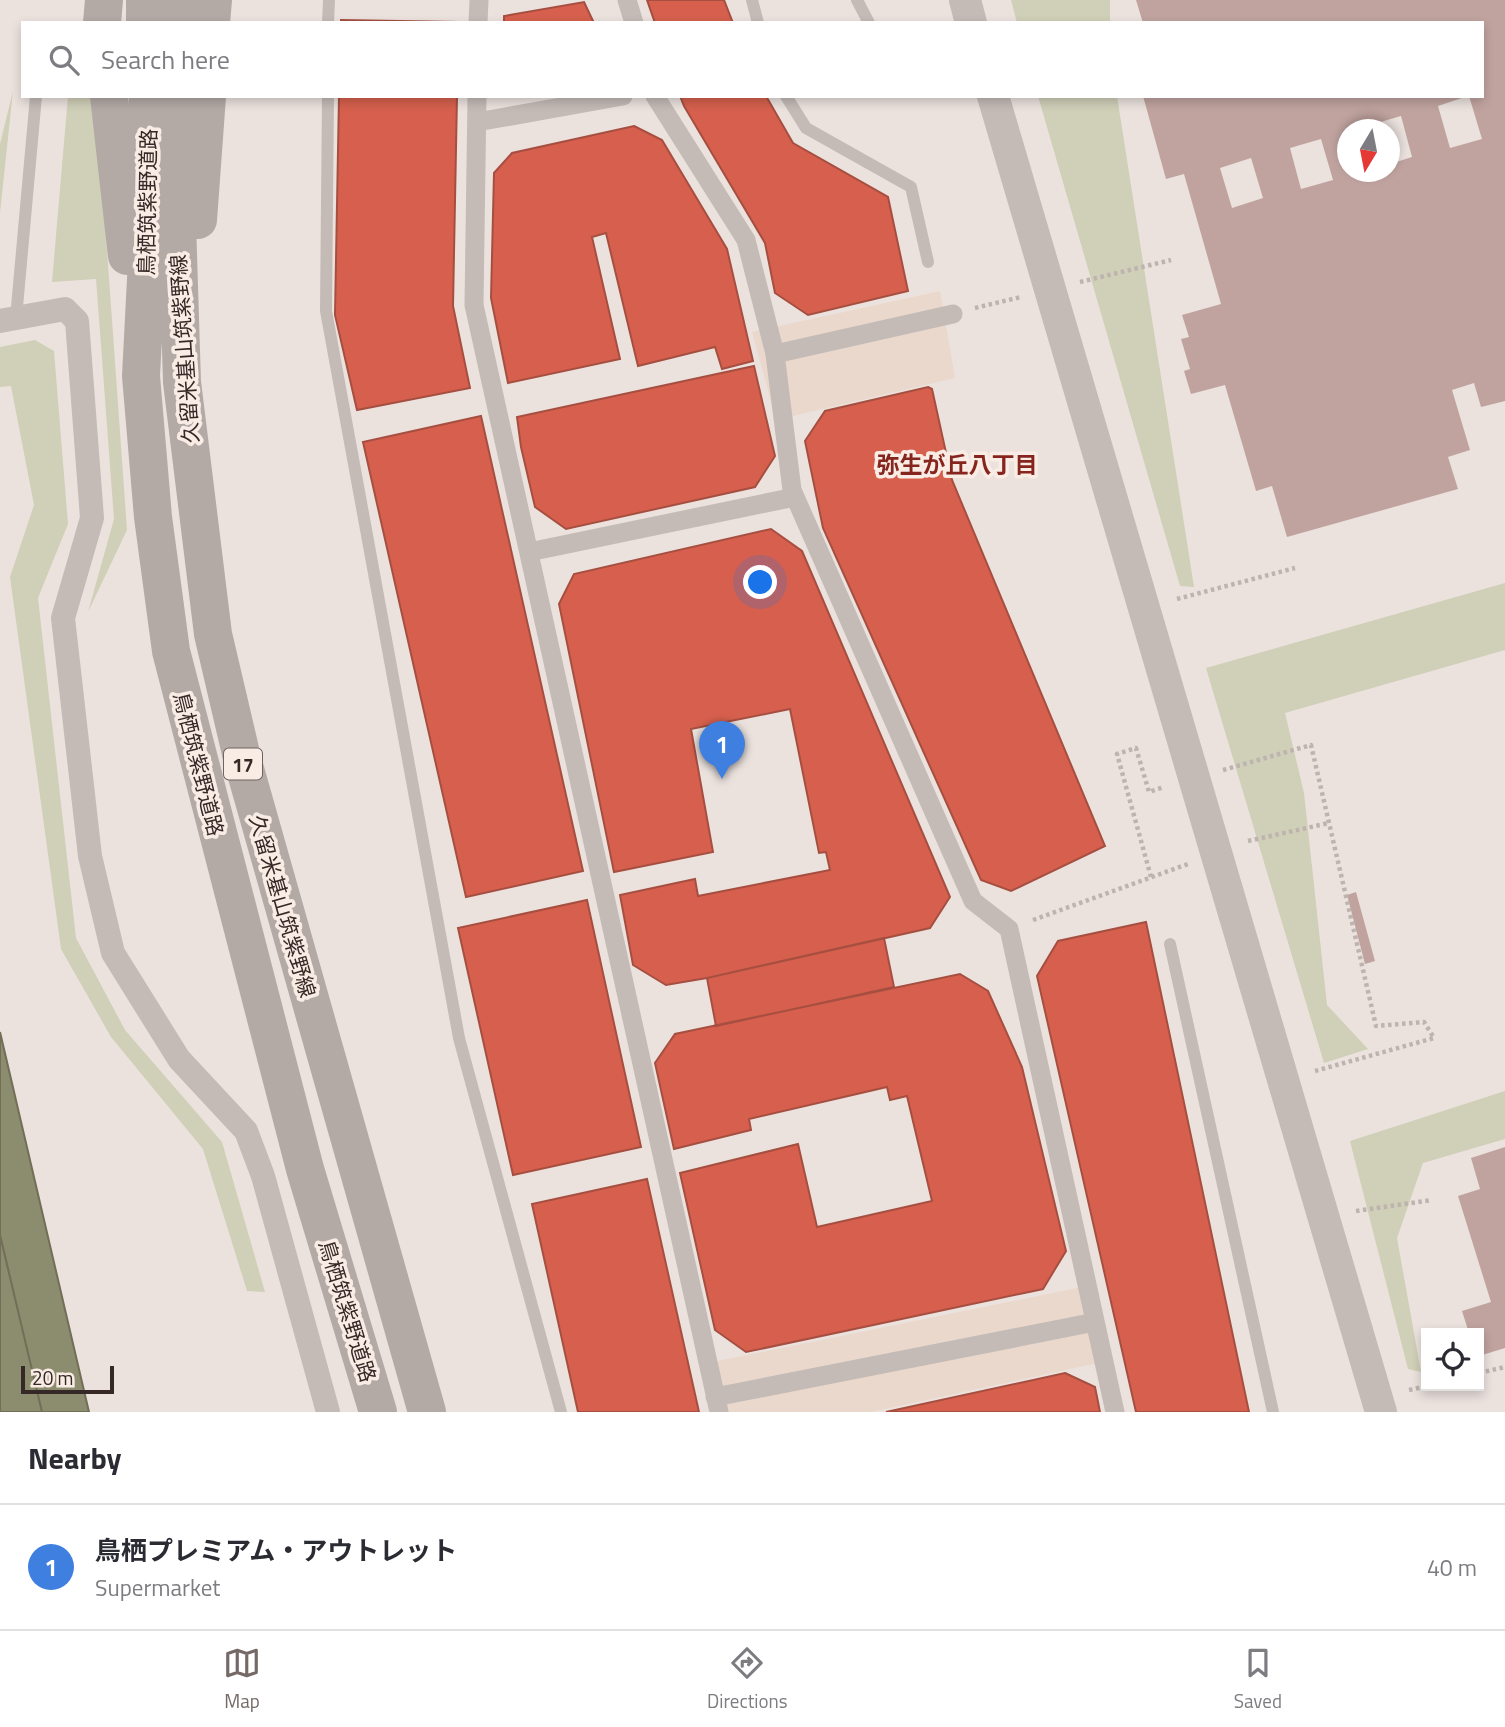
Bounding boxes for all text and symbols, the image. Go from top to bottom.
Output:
search box [21,21,1484,98]
text: Search here [101,40,230,79]
icon: search [45,41,83,79]
north arrow [1337,119,1400,182]
street label: 鳥栖筑紫野道路 [130,128,164,276]
street label: 久留米基山筑紫野線 [161,254,207,444]
district label: 弥生が丘八丁目 [877,447,1038,482]
your location [743,565,777,599]
street label: 鳥栖筑紫野道路 [166,689,232,839]
pin: 1 [699,721,745,779]
road number: 17 [224,748,262,779]
street label: 久留米基山筑紫野線 [242,811,324,1001]
street label: 鳥栖筑紫野道路 [311,1236,385,1386]
map controls [1421,1328,1484,1391]
button: locate [1421,1328,1484,1391]
scale bar [21,1363,114,1395]
text: 20 m [32,1363,73,1392]
text: Nearby [28,1435,121,1481]
text: 鳥栖プレミアム・アウトレット [95,1531,457,1570]
text: 1 [45,1550,57,1585]
text: 40 m [1427,1550,1477,1585]
text: Supermarket [95,1570,220,1605]
tab: Map [223,1644,261,1715]
tab: Directions [707,1644,788,1715]
tab: Saved [1234,1644,1282,1715]

